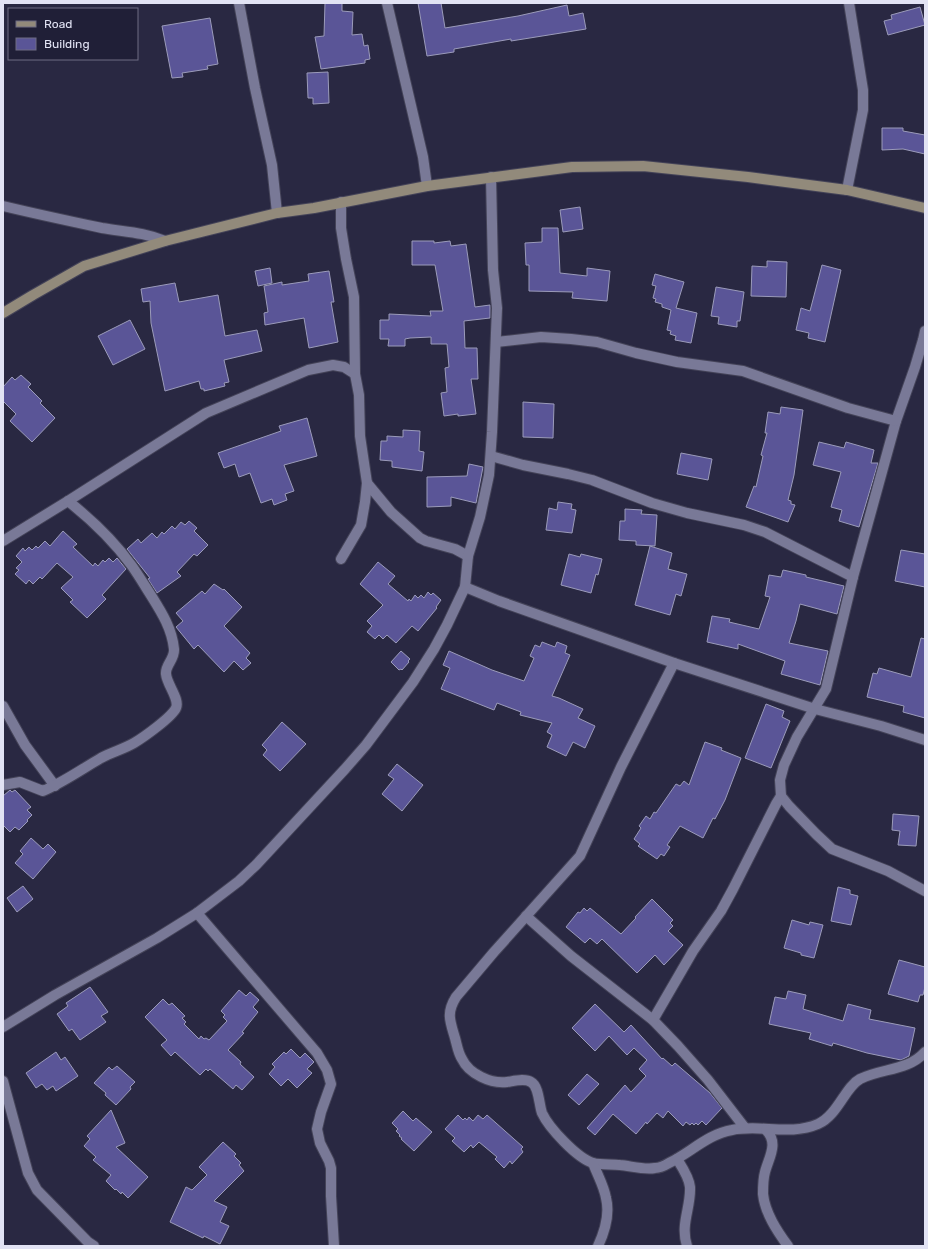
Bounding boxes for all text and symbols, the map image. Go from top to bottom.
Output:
legend [8,8,138,60]
text: Road [44,17,72,31]
text: Building [44,37,90,51]

